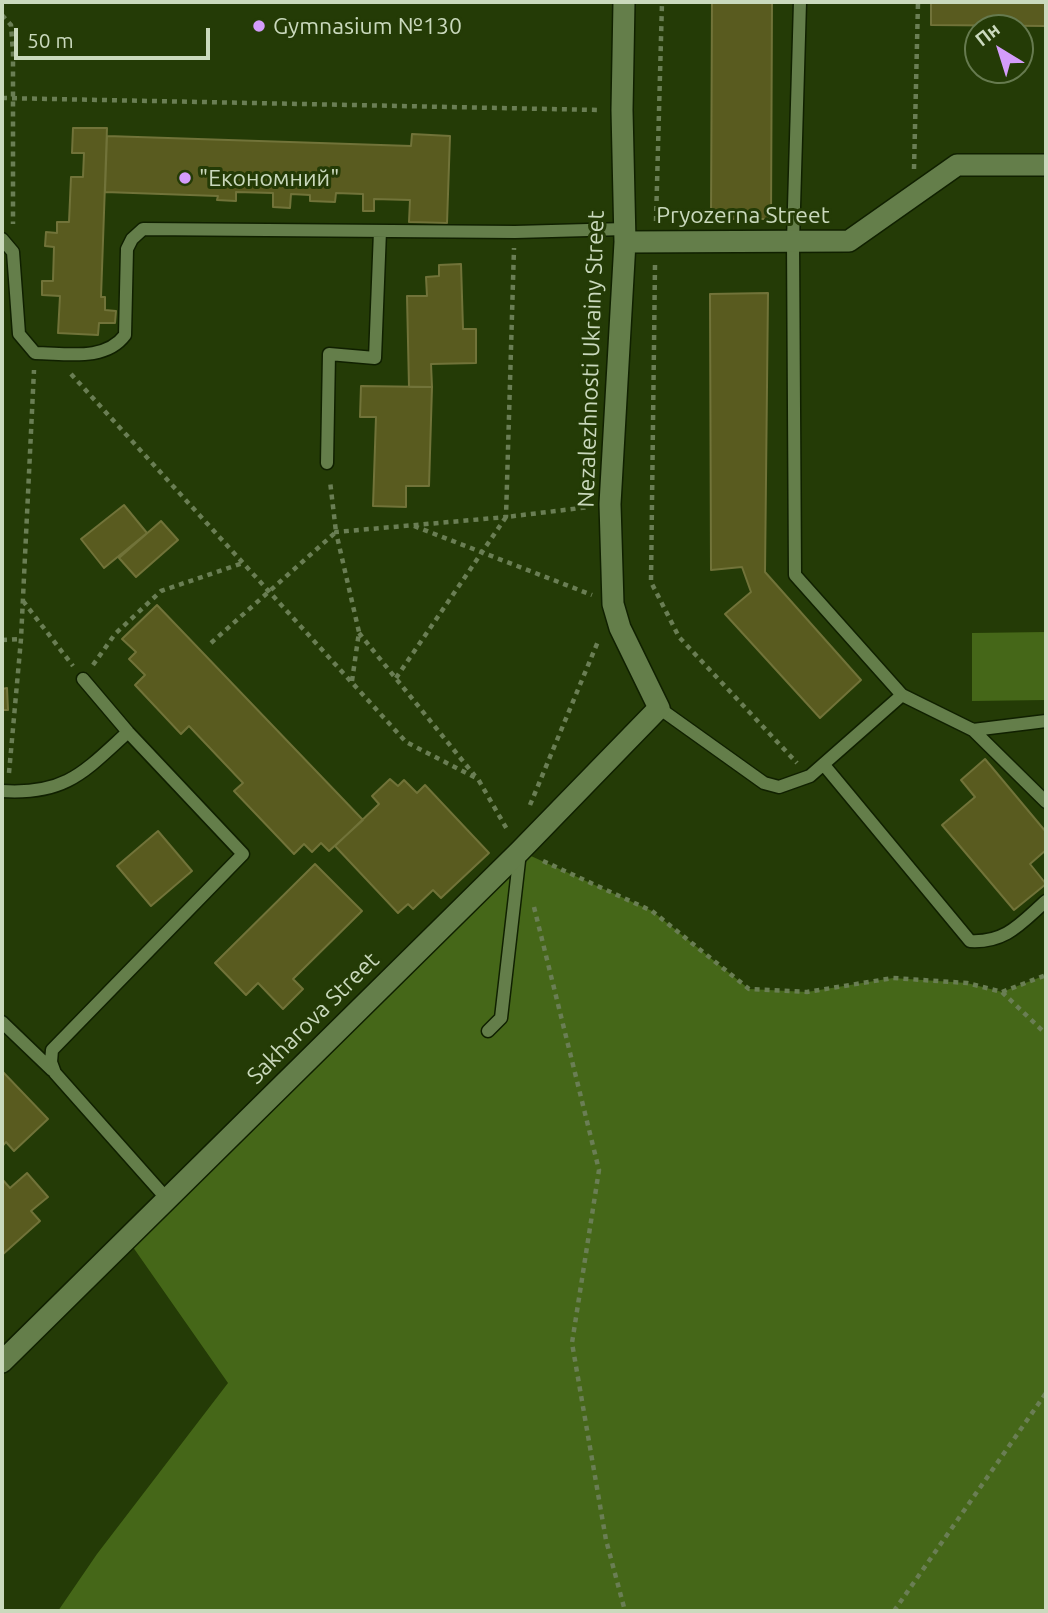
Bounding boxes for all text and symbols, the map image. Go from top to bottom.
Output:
place label: Gymnasium №130 [273,12,462,40]
scale bar [18,14,214,58]
north arrow [964,14,1034,84]
marker: Gymnasium №130 [251,18,267,34]
text: Пн [971,18,1004,50]
text: 50 m [27,28,74,52]
place label: "Економний" [199,164,339,192]
marker: "Економний" [177,170,193,186]
street label: Pryozerna Street [656,201,830,229]
street label: Nezalezhnosti Ukrainy Street [572,210,610,508]
street label: Sakharova Street [241,946,385,1090]

